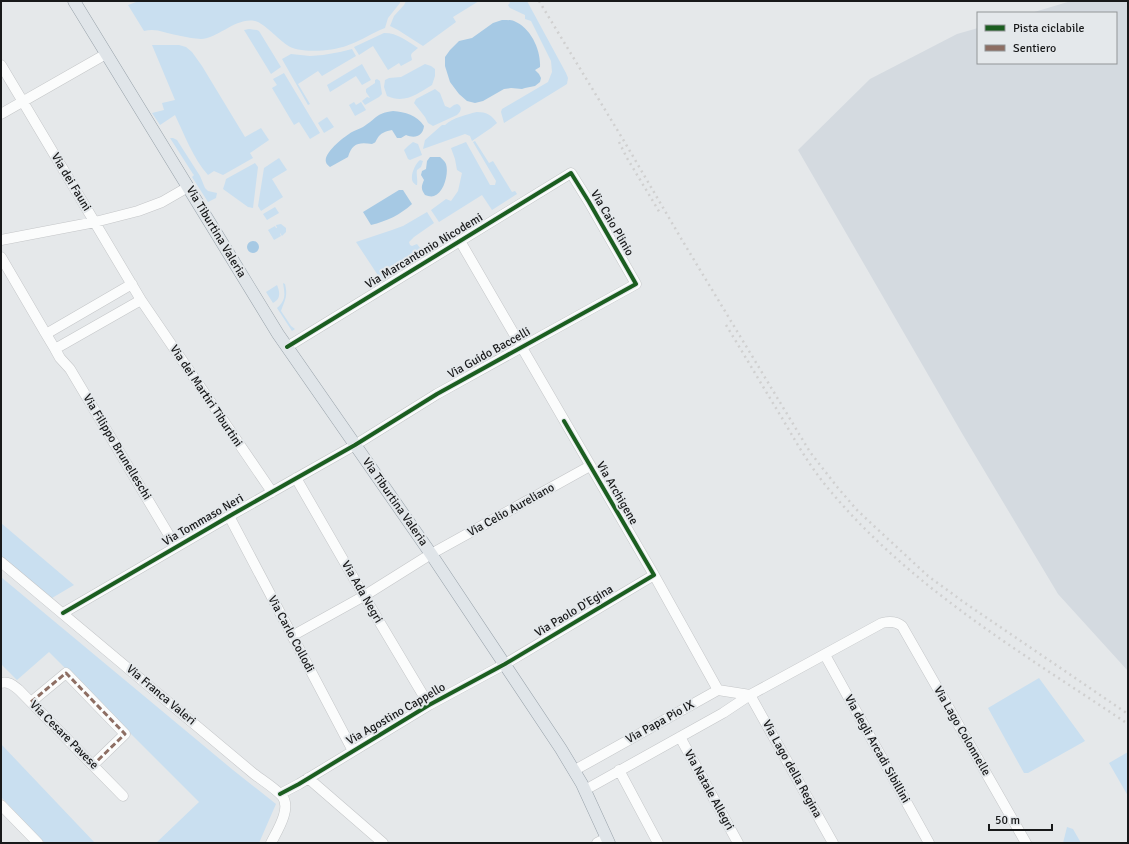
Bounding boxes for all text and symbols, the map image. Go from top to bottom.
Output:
legend [977,12,1117,64]
text: Pista ciclabile [1013,21,1085,36]
text: Sentiero [1013,41,1056,56]
street label: Via dei Fauni [48,150,94,214]
street label: Via Tiburtina Valeria [183,183,249,281]
street label: Via Caio Plinio [587,187,637,259]
street label: Via Marcantonio Nicodemi [362,210,486,292]
street label: Via Guido Baccelli [445,324,533,382]
street label: Via dei Martiri Tiburtini [166,342,246,450]
street label: Via Filippo Brunelleschi [79,391,155,503]
street label: Via Tiburtina Valeria [359,455,431,549]
street label: Via Archigene [593,459,641,527]
street label: Via Celio Aureliano [465,480,557,540]
street label: Via Tommaso Neri [160,491,246,549]
street label: Via Ada Negri [338,558,386,626]
street label: Via Paolo D'Egina [532,582,616,640]
street label: Via Carlo Collodi [264,593,318,675]
street label: Via Franca Valeri [123,662,199,728]
street label: Via Agostino Cappello [344,680,448,748]
street label: Via Lago Colonnelle [930,683,994,779]
street label: Via degli Arcadi Sibillini [841,692,913,806]
street label: Via Cesare Pavese [26,697,102,773]
street label: Via Papa Pio IX [623,697,697,747]
street label: Via Lago della Regina [759,717,825,821]
street label: Via Natale Allegri [681,747,737,833]
scale bar [989,806,1052,832]
text: 50 m [995,813,1020,828]

